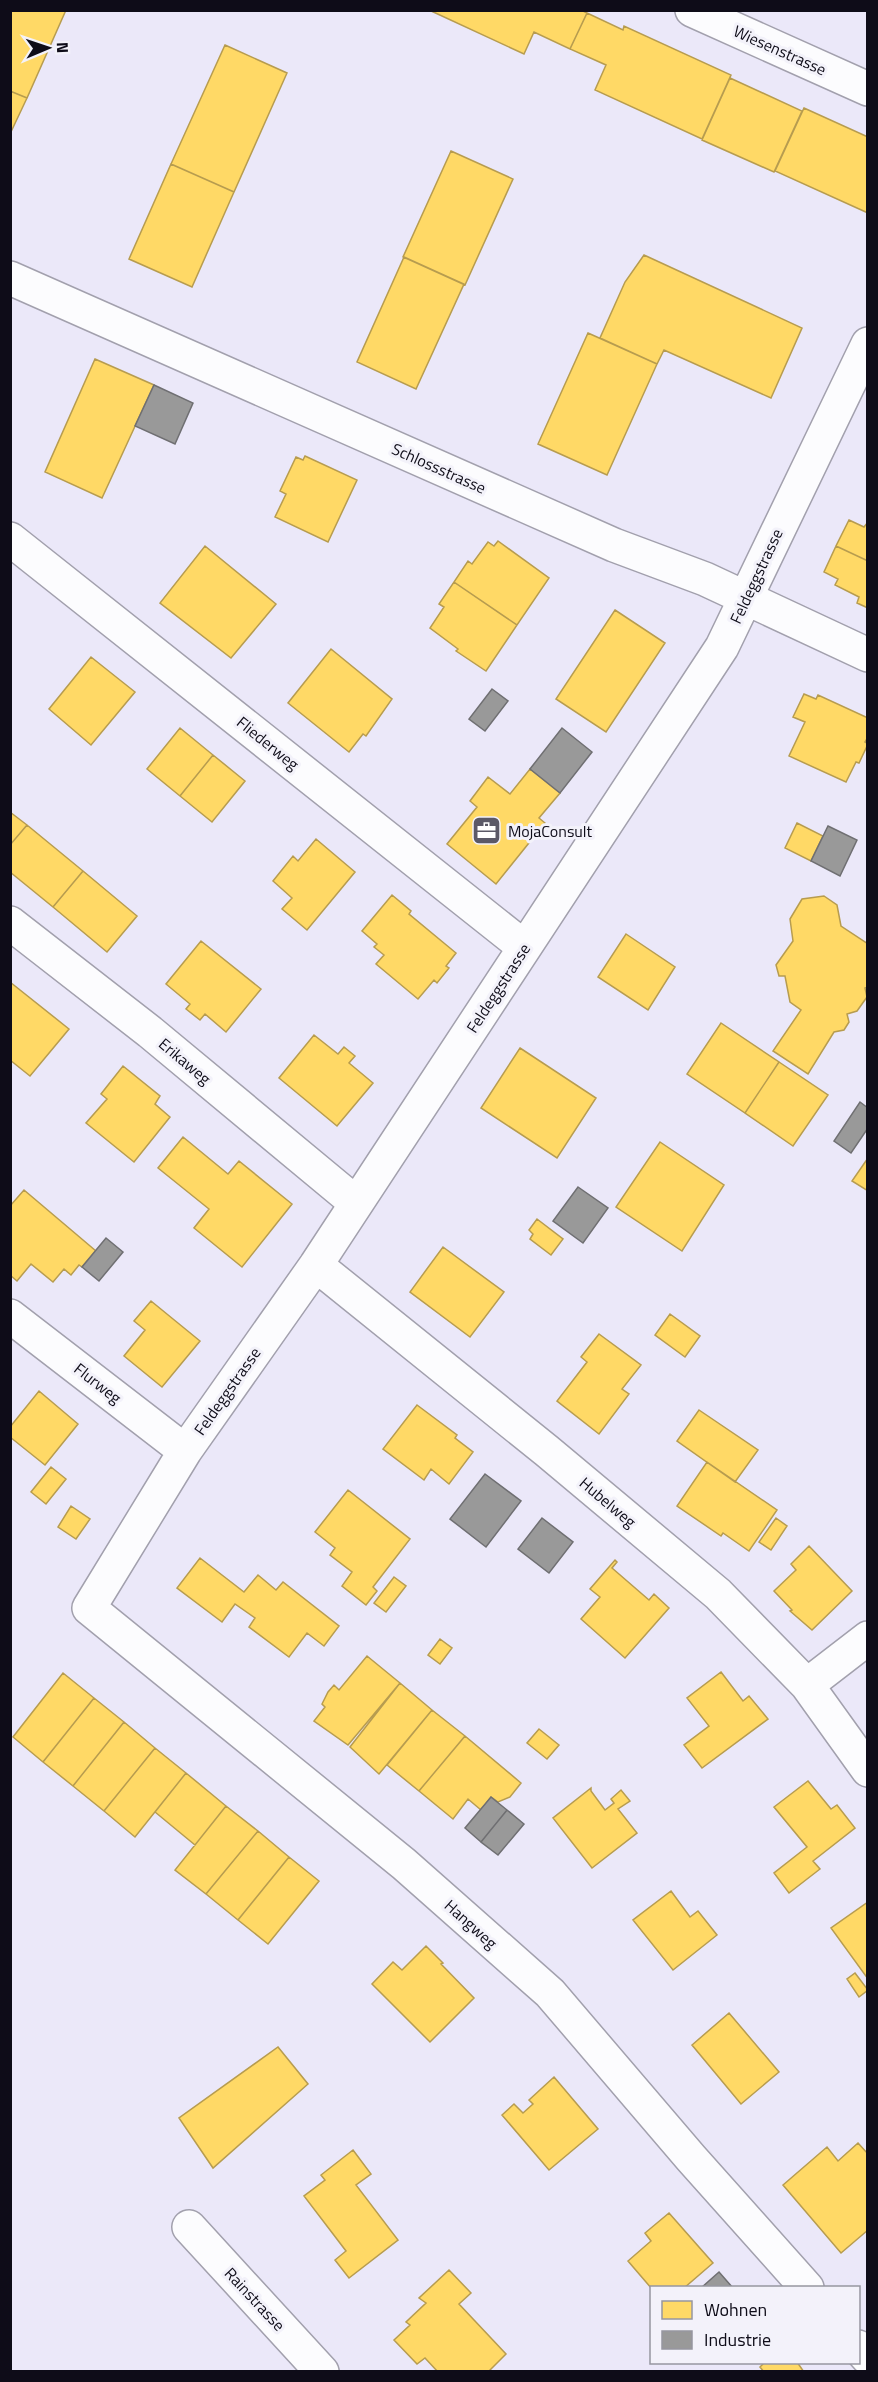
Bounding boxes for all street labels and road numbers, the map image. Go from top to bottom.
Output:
street label: Wiesenstrasse [730,19,830,81]
street label: Schlossstrasse [388,437,490,499]
street label: Feldeggstrasse [723,524,789,628]
street label: Fliederweg [232,710,304,776]
street label: Feldeggstrasse [460,938,536,1038]
street label: Erikaweg [154,1032,216,1090]
street label: Feldeggstrasse [188,1342,266,1440]
street label: Flurweg [69,1357,127,1409]
street label: Hubelweg [574,1471,642,1533]
street label: Hangweg [439,1894,503,1954]
street label: Rainstrasse [219,2262,291,2336]

